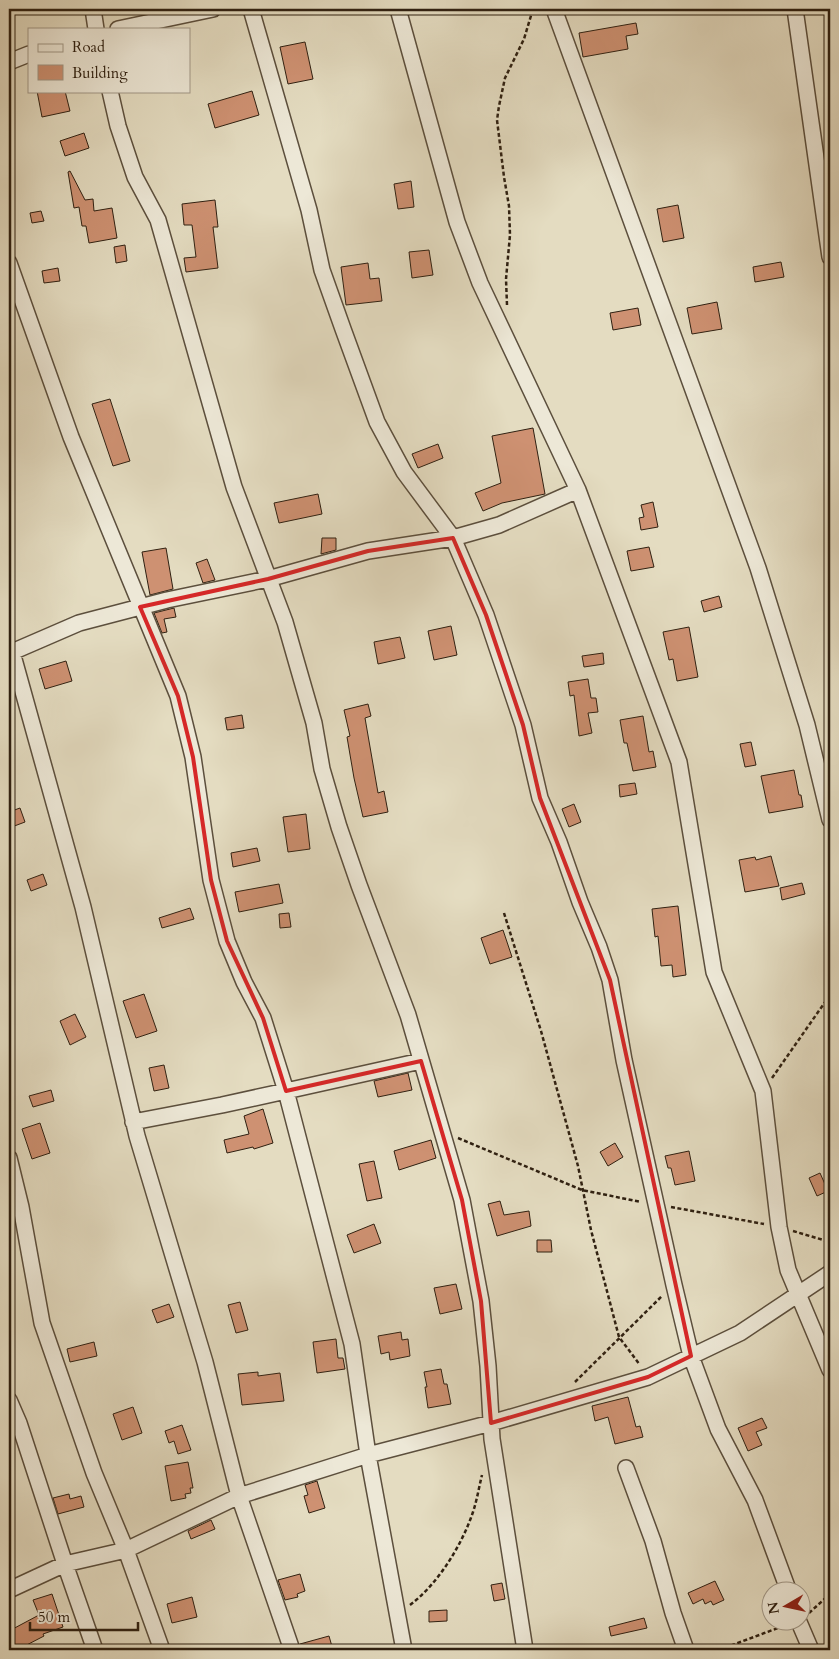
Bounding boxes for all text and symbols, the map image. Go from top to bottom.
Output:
legend [28,28,190,92]
text: Road [72,37,105,57]
text: Building [72,63,128,83]
north arrow [762,1582,812,1632]
scale bar [30,1599,138,1631]
text: N [763,1600,784,1615]
text: 50 m [38,1607,70,1627]

